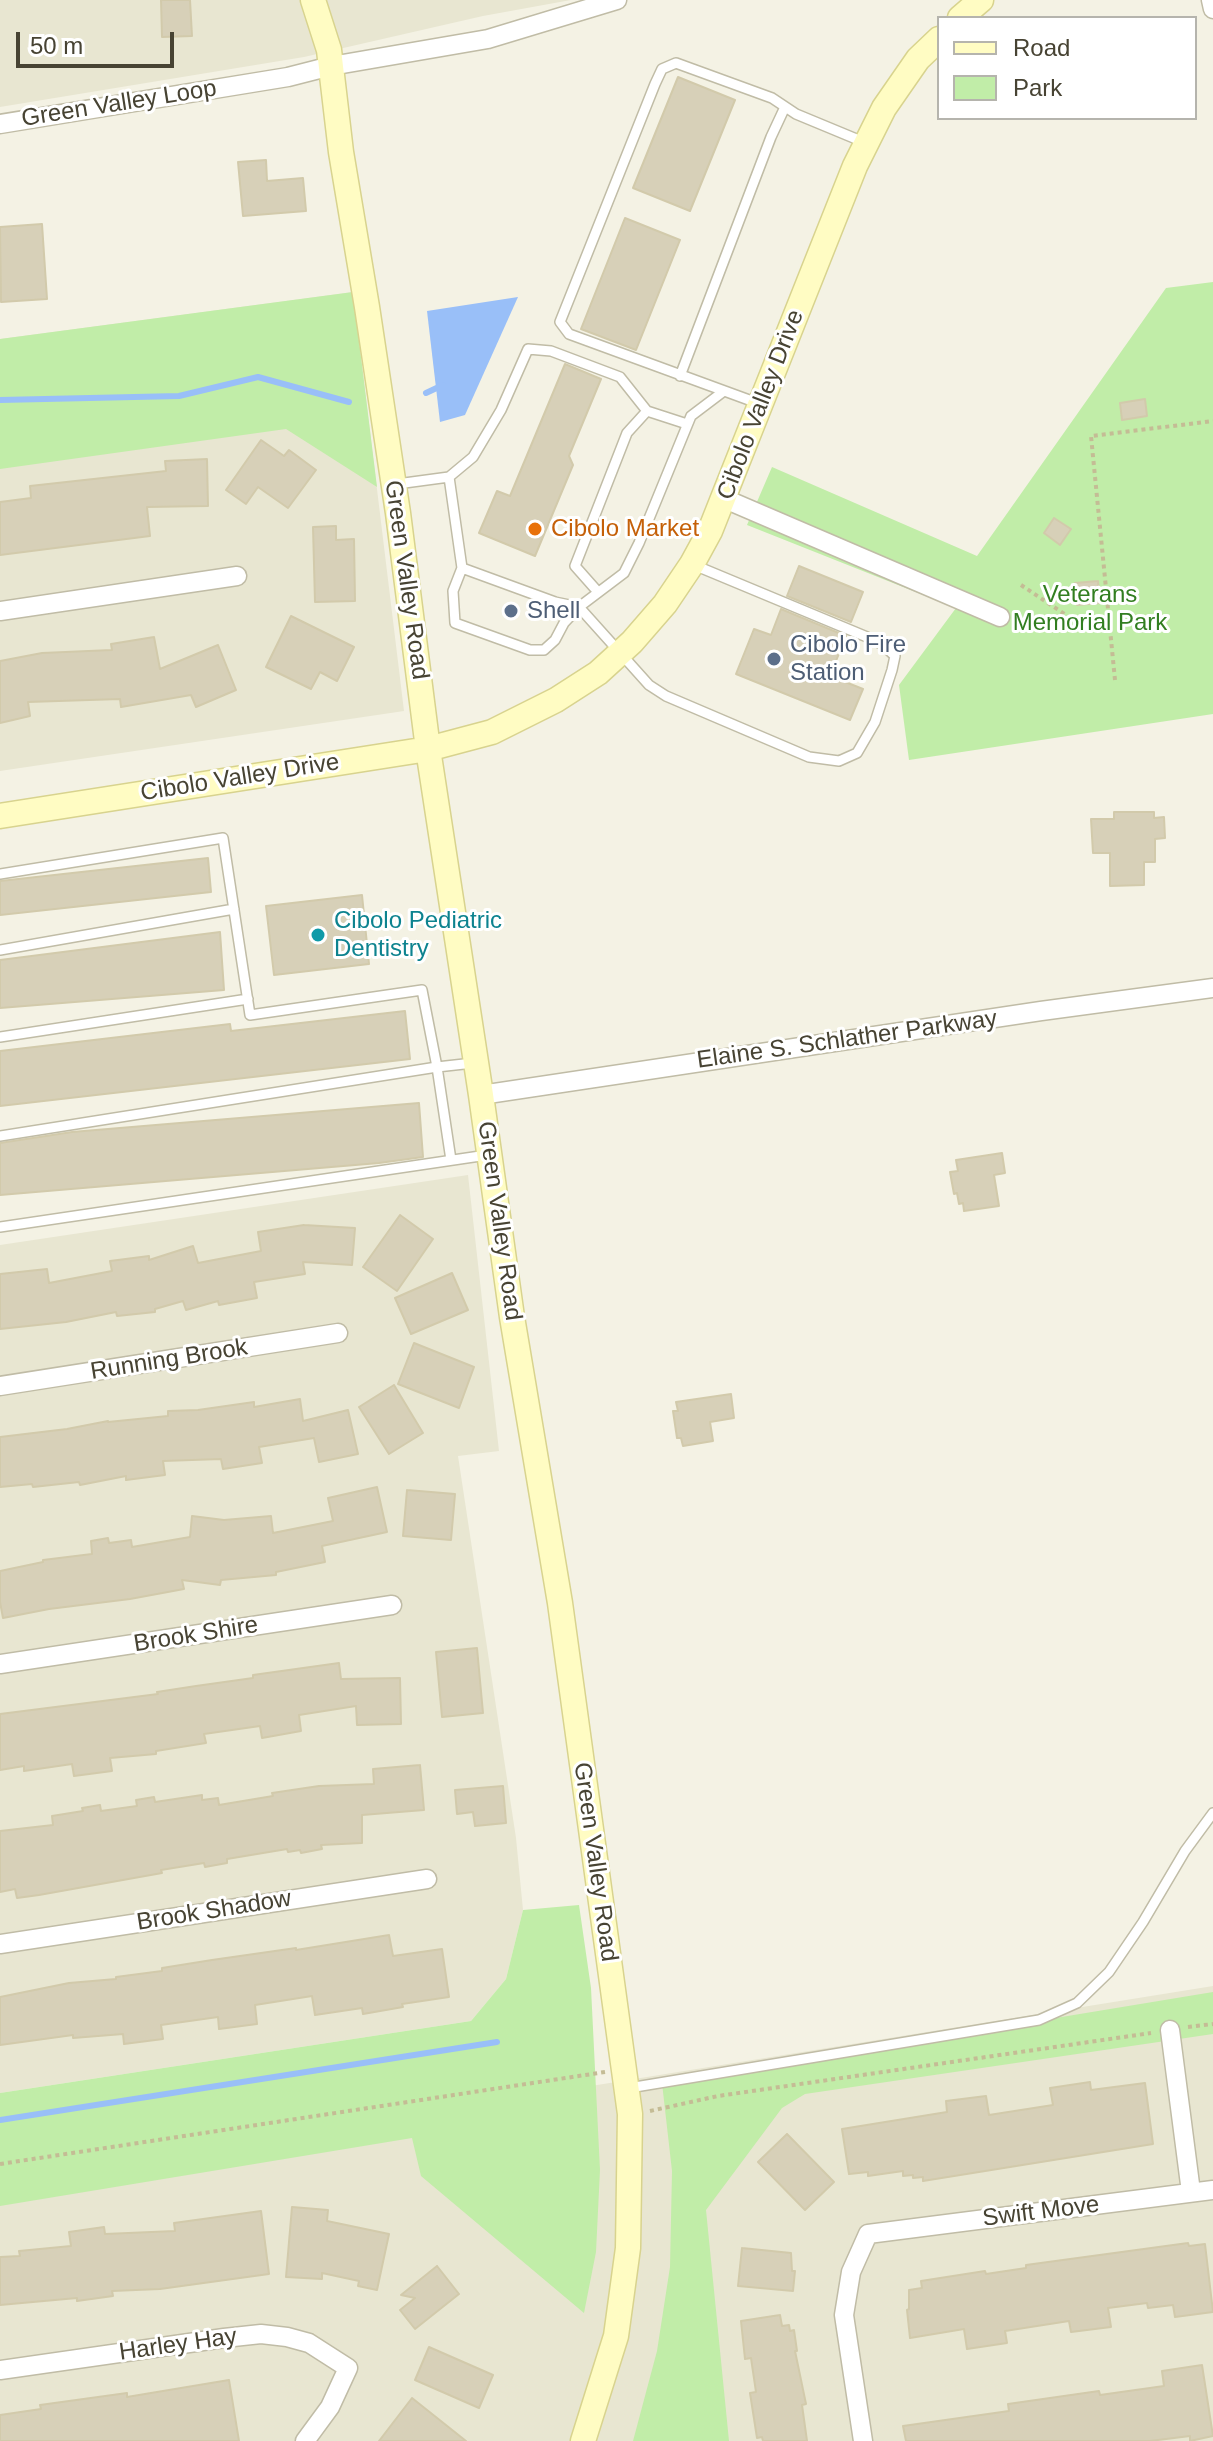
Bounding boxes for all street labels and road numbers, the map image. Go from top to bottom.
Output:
street label: Green Valley Loop [19,74,219,134]
street label: Cibolo Valley Drive [712,306,810,504]
street label: Green Valley Road [378,478,434,682]
street label: Cibolo Valley Drive [139,748,341,808]
street label: Elaine S. Schlather Parkway [695,1005,999,1075]
street label: Green Valley Road [471,1119,527,1323]
street label: Running Brook [88,1333,250,1387]
street label: Brook Shire [132,1611,260,1659]
street label: Green Valley Road [567,1760,623,1964]
street label: Brook Shadow [135,1885,293,1937]
street label: Swift Move [981,2191,1101,2233]
street label: Harley Hay [117,2322,239,2368]

